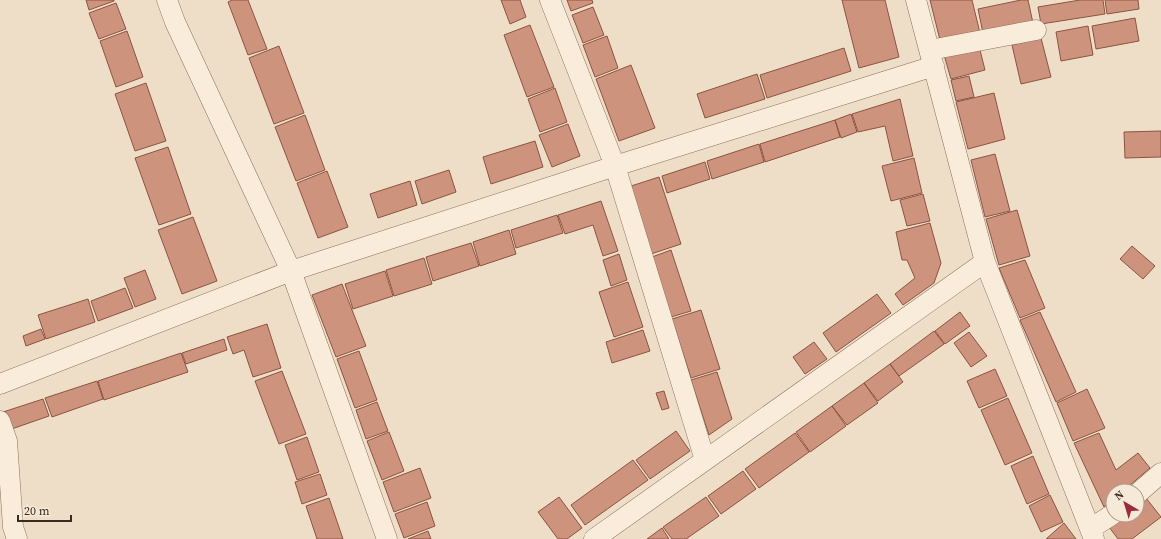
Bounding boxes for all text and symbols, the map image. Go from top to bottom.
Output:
north arrow [1105,483,1145,523]
text: N [1111,487,1127,504]
scale bar [18,497,71,523]
text: 20 m [24,503,50,519]

